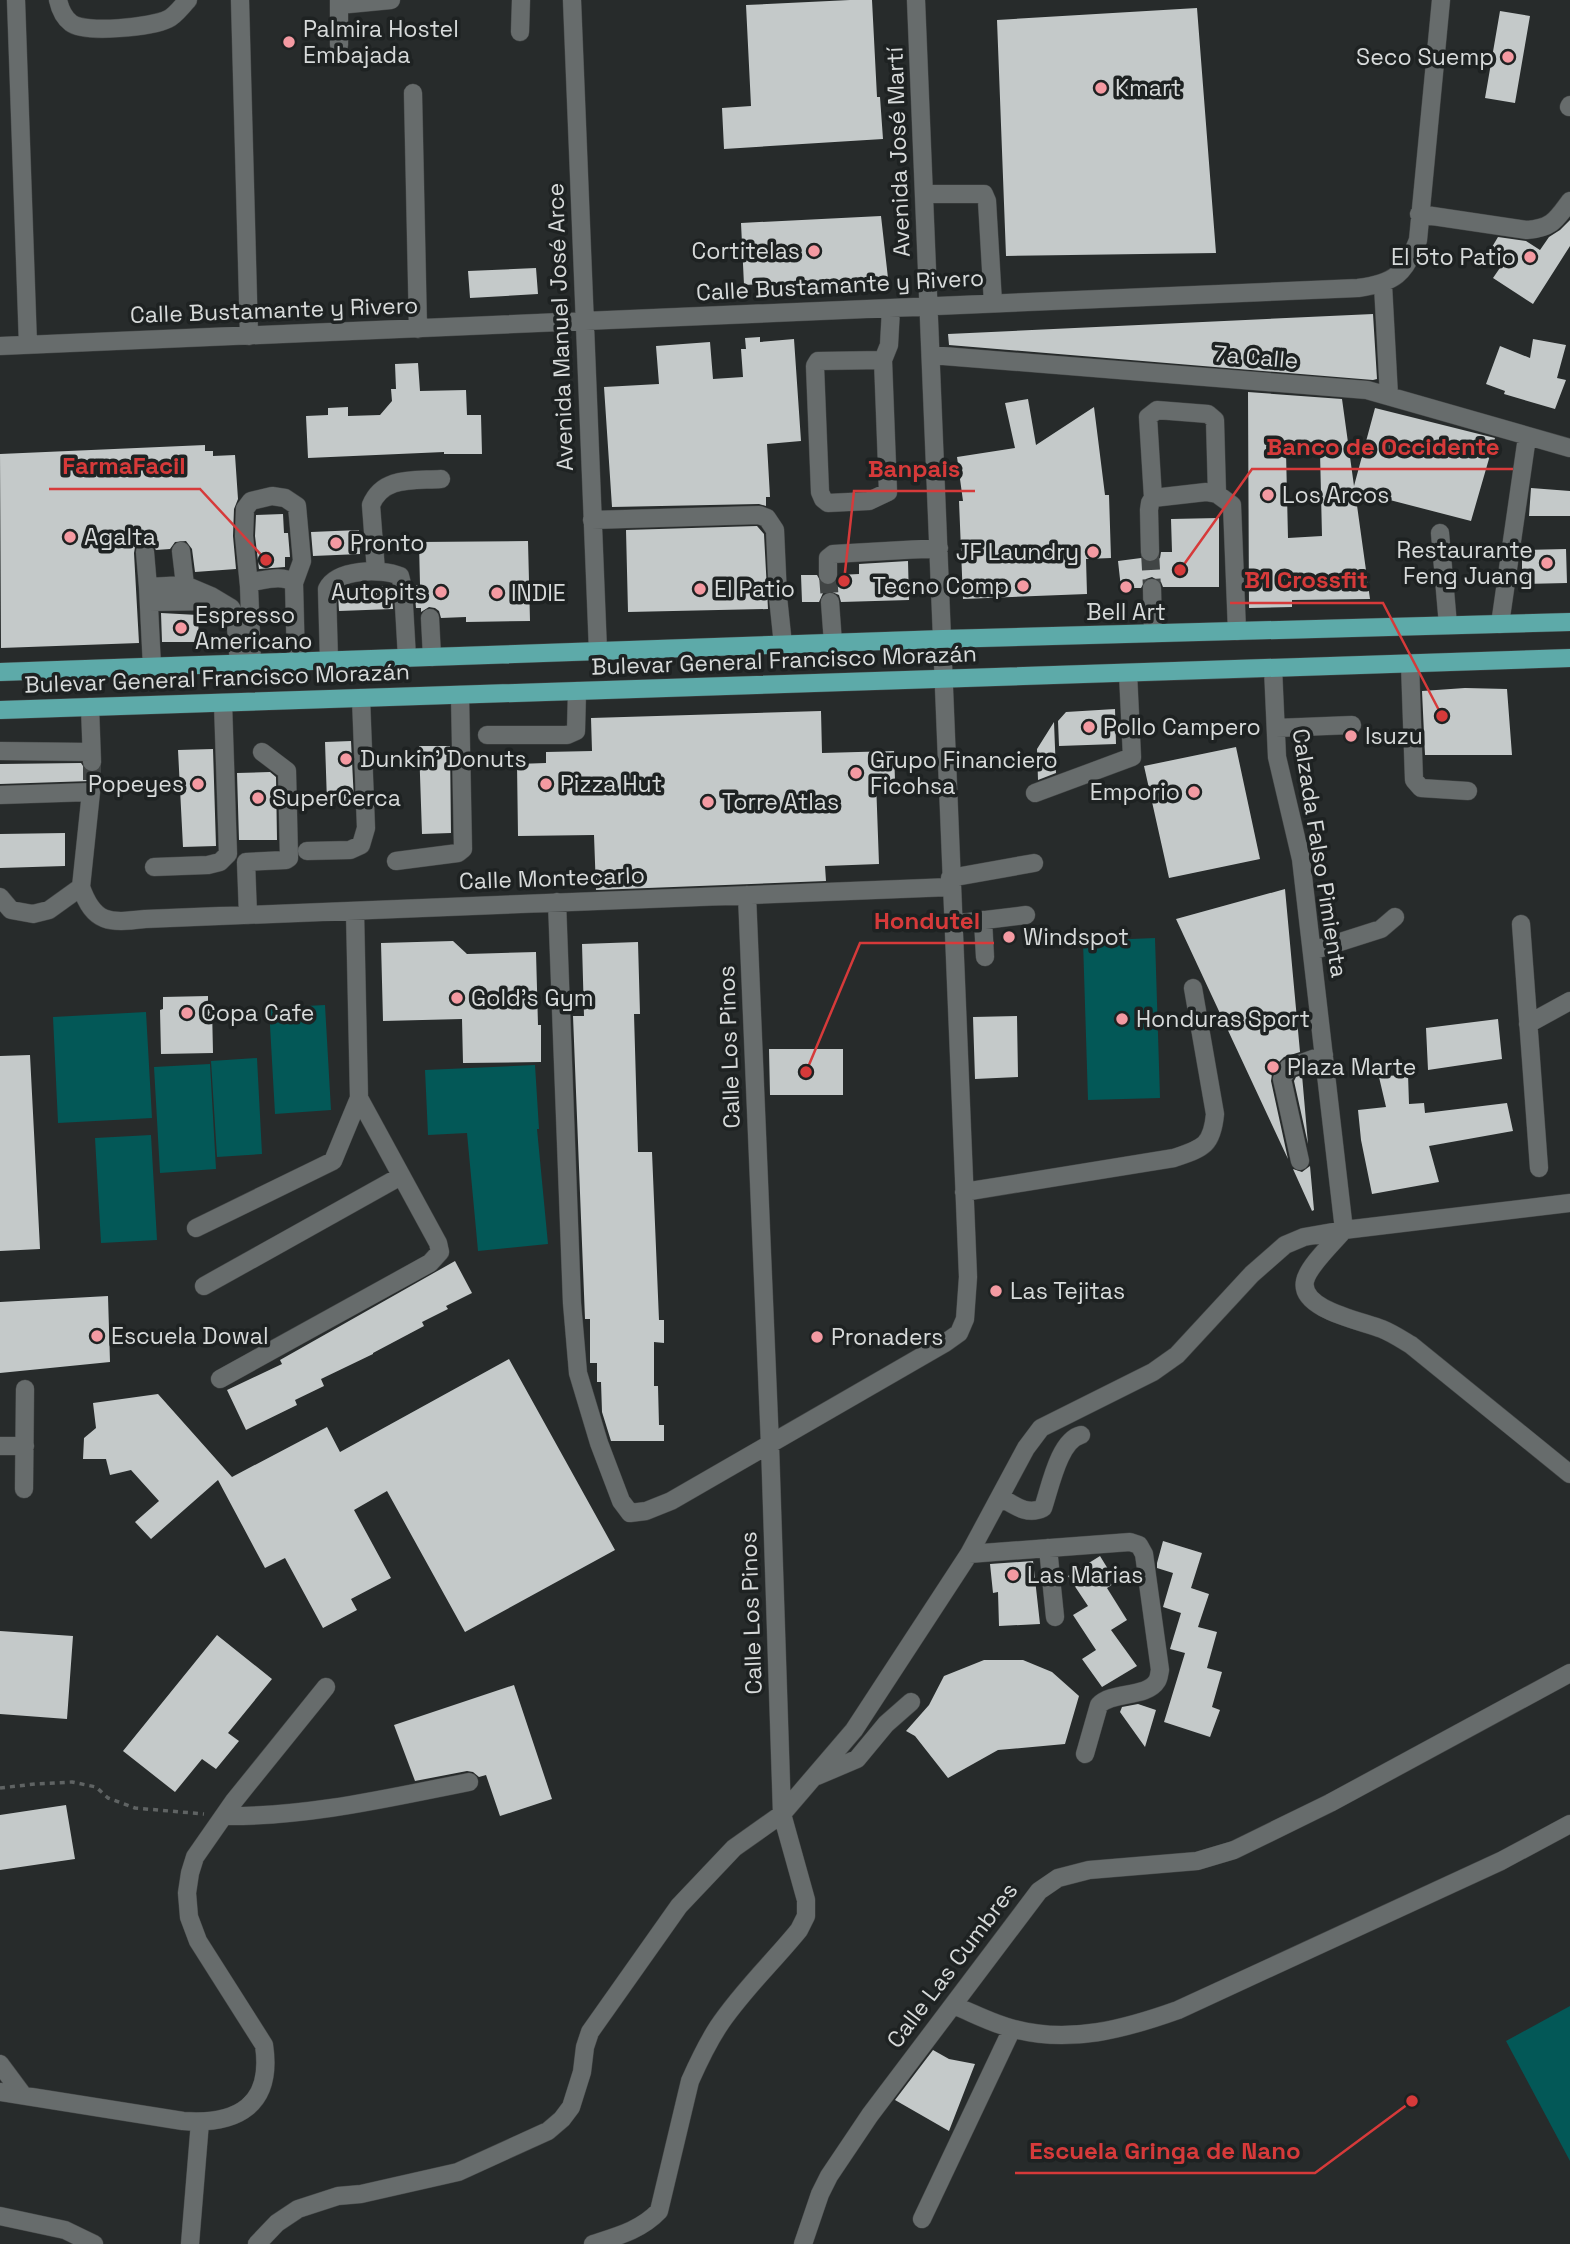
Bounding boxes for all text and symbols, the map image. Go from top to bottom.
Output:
place label: Palmira Hostel Embajada [303,14,459,70]
marker: Palmira Hostel Embajada [281,34,297,50]
place label: Seco Suemp [1356,42,1494,72]
street label: Avenida José Martí [879,46,917,258]
marker: Seco Suemp [1500,49,1516,65]
place label: Kmart [1115,73,1181,103]
marker: Kmart [1093,80,1109,96]
street label: Avenida Manuel José Arce [540,182,580,472]
place label: Cortitelas [691,236,800,266]
place label: El 5to Patio [1391,242,1516,272]
marker: Cortitelas [806,243,822,259]
marker: El 5to Patio [1522,249,1538,265]
street label: Calle Bustamante y Rivero [695,262,985,308]
street label: Calle Bustamante y Rivero [129,290,419,330]
street label: 7a Calle [1212,338,1300,376]
callout: Banco de Occidente [1252,424,1513,469]
text: Banco de Occidente [1266,431,1500,462]
callout: FarmaFacil [49,444,200,489]
callout: Banpais [854,446,975,491]
text: FarmaFacil [62,450,186,481]
text: Banpais [868,453,960,484]
place label: Los Arcos [1282,480,1389,510]
marker: Los Arcos [1260,487,1276,503]
place label: Agalta [84,522,156,552]
place label: Pronto [350,528,424,558]
marker: Agalta [62,529,78,545]
marker: Pronto [328,535,344,551]
place label: Restaurante Feng Juang [1396,535,1533,591]
place label: JF Laundry [956,537,1079,567]
marker: JF Laundry [1085,544,1101,560]
marker: Restaurante Feng Juang [1539,555,1555,571]
callout: B1 Crossfit [1230,558,1383,603]
text: B1 Crossfit [1244,564,1368,595]
place label: Tecno Comp [873,571,1009,601]
place label: El Patio [714,574,795,604]
place label: Autopits [331,577,427,607]
place label: INDIE [511,578,566,608]
marker: Tecno Comp [1015,578,1031,594]
marker: Bell Art [1118,579,1134,595]
marker: El Patio [692,581,708,597]
marker: Autopits [433,584,449,600]
marker: INDIE [489,585,505,601]
place label: Bell Art [1086,597,1166,627]
place label: Espresso Americano [195,600,312,656]
marker: Espresso Americano [173,620,189,636]
street label: Bulevar General Francisco Morazán [591,638,977,682]
street label: Bulevar General Francisco Morazán [24,656,410,700]
place label: Pollo Campero [1103,712,1261,742]
marker: Pollo Campero [1081,719,1097,735]
place label: Isuzu [1365,721,1423,751]
street label: Calzada Falso Pimienta [1285,726,1355,980]
marker: Isuzu [1343,728,1359,744]
place label: Dunkin' Donuts [360,744,527,774]
place label: Grupo Financiero Ficohsa [870,745,1058,801]
marker: Dunkin' Donuts [338,751,354,767]
marker: Grupo Financiero Ficohsa [848,765,864,781]
place label: Popeyes [88,769,184,799]
place label: Pizza Hut [560,769,662,799]
marker: Popeyes [190,776,206,792]
marker: Pizza Hut [538,776,554,792]
place label: Emporio [1090,777,1180,807]
place label: SuperCerca [272,783,401,813]
marker: Emporio [1186,784,1202,800]
place label: Torre Atlas [722,787,839,817]
marker: SuperCerca [250,790,266,806]
marker: Torre Atlas [700,794,716,810]
street label: Calle Montecarlo [459,860,645,896]
callout: Hondutel [860,898,994,943]
text: Hondutel [874,905,980,936]
place label: Windspot [1023,922,1129,952]
marker: Windspot [1001,929,1017,945]
street label: Calle Los Pinos [711,965,747,1129]
place label: Gold's Gym [471,983,594,1013]
marker: Gold's Gym [449,990,465,1006]
place label: Copa Cafe [201,998,314,1028]
place label: Honduras Sport [1136,1004,1310,1034]
marker: Copa Cafe [179,1005,195,1021]
marker: Honduras Sport [1114,1011,1130,1027]
place label: Plaza Marte [1287,1052,1416,1082]
marker: Plaza Marte [1265,1059,1281,1075]
place label: Las Tejitas [1010,1276,1125,1306]
marker: Las Tejitas [988,1283,1004,1299]
place label: Escuela Dowal [111,1321,269,1351]
place label: Pronaders [831,1322,943,1352]
marker: Escuela Dowal [89,1328,105,1344]
marker: Pronaders [809,1329,825,1345]
street label: Calle Los Pinos [733,1531,769,1695]
place label: Las Marias [1027,1560,1143,1590]
marker: Las Marias [1005,1567,1021,1583]
street label: Calle Las Cumbres [880,1876,1024,2054]
callout: Escuela Gringa de Nano [1015,2128,1315,2173]
text: Escuela Gringa de Nano [1029,2135,1301,2166]

